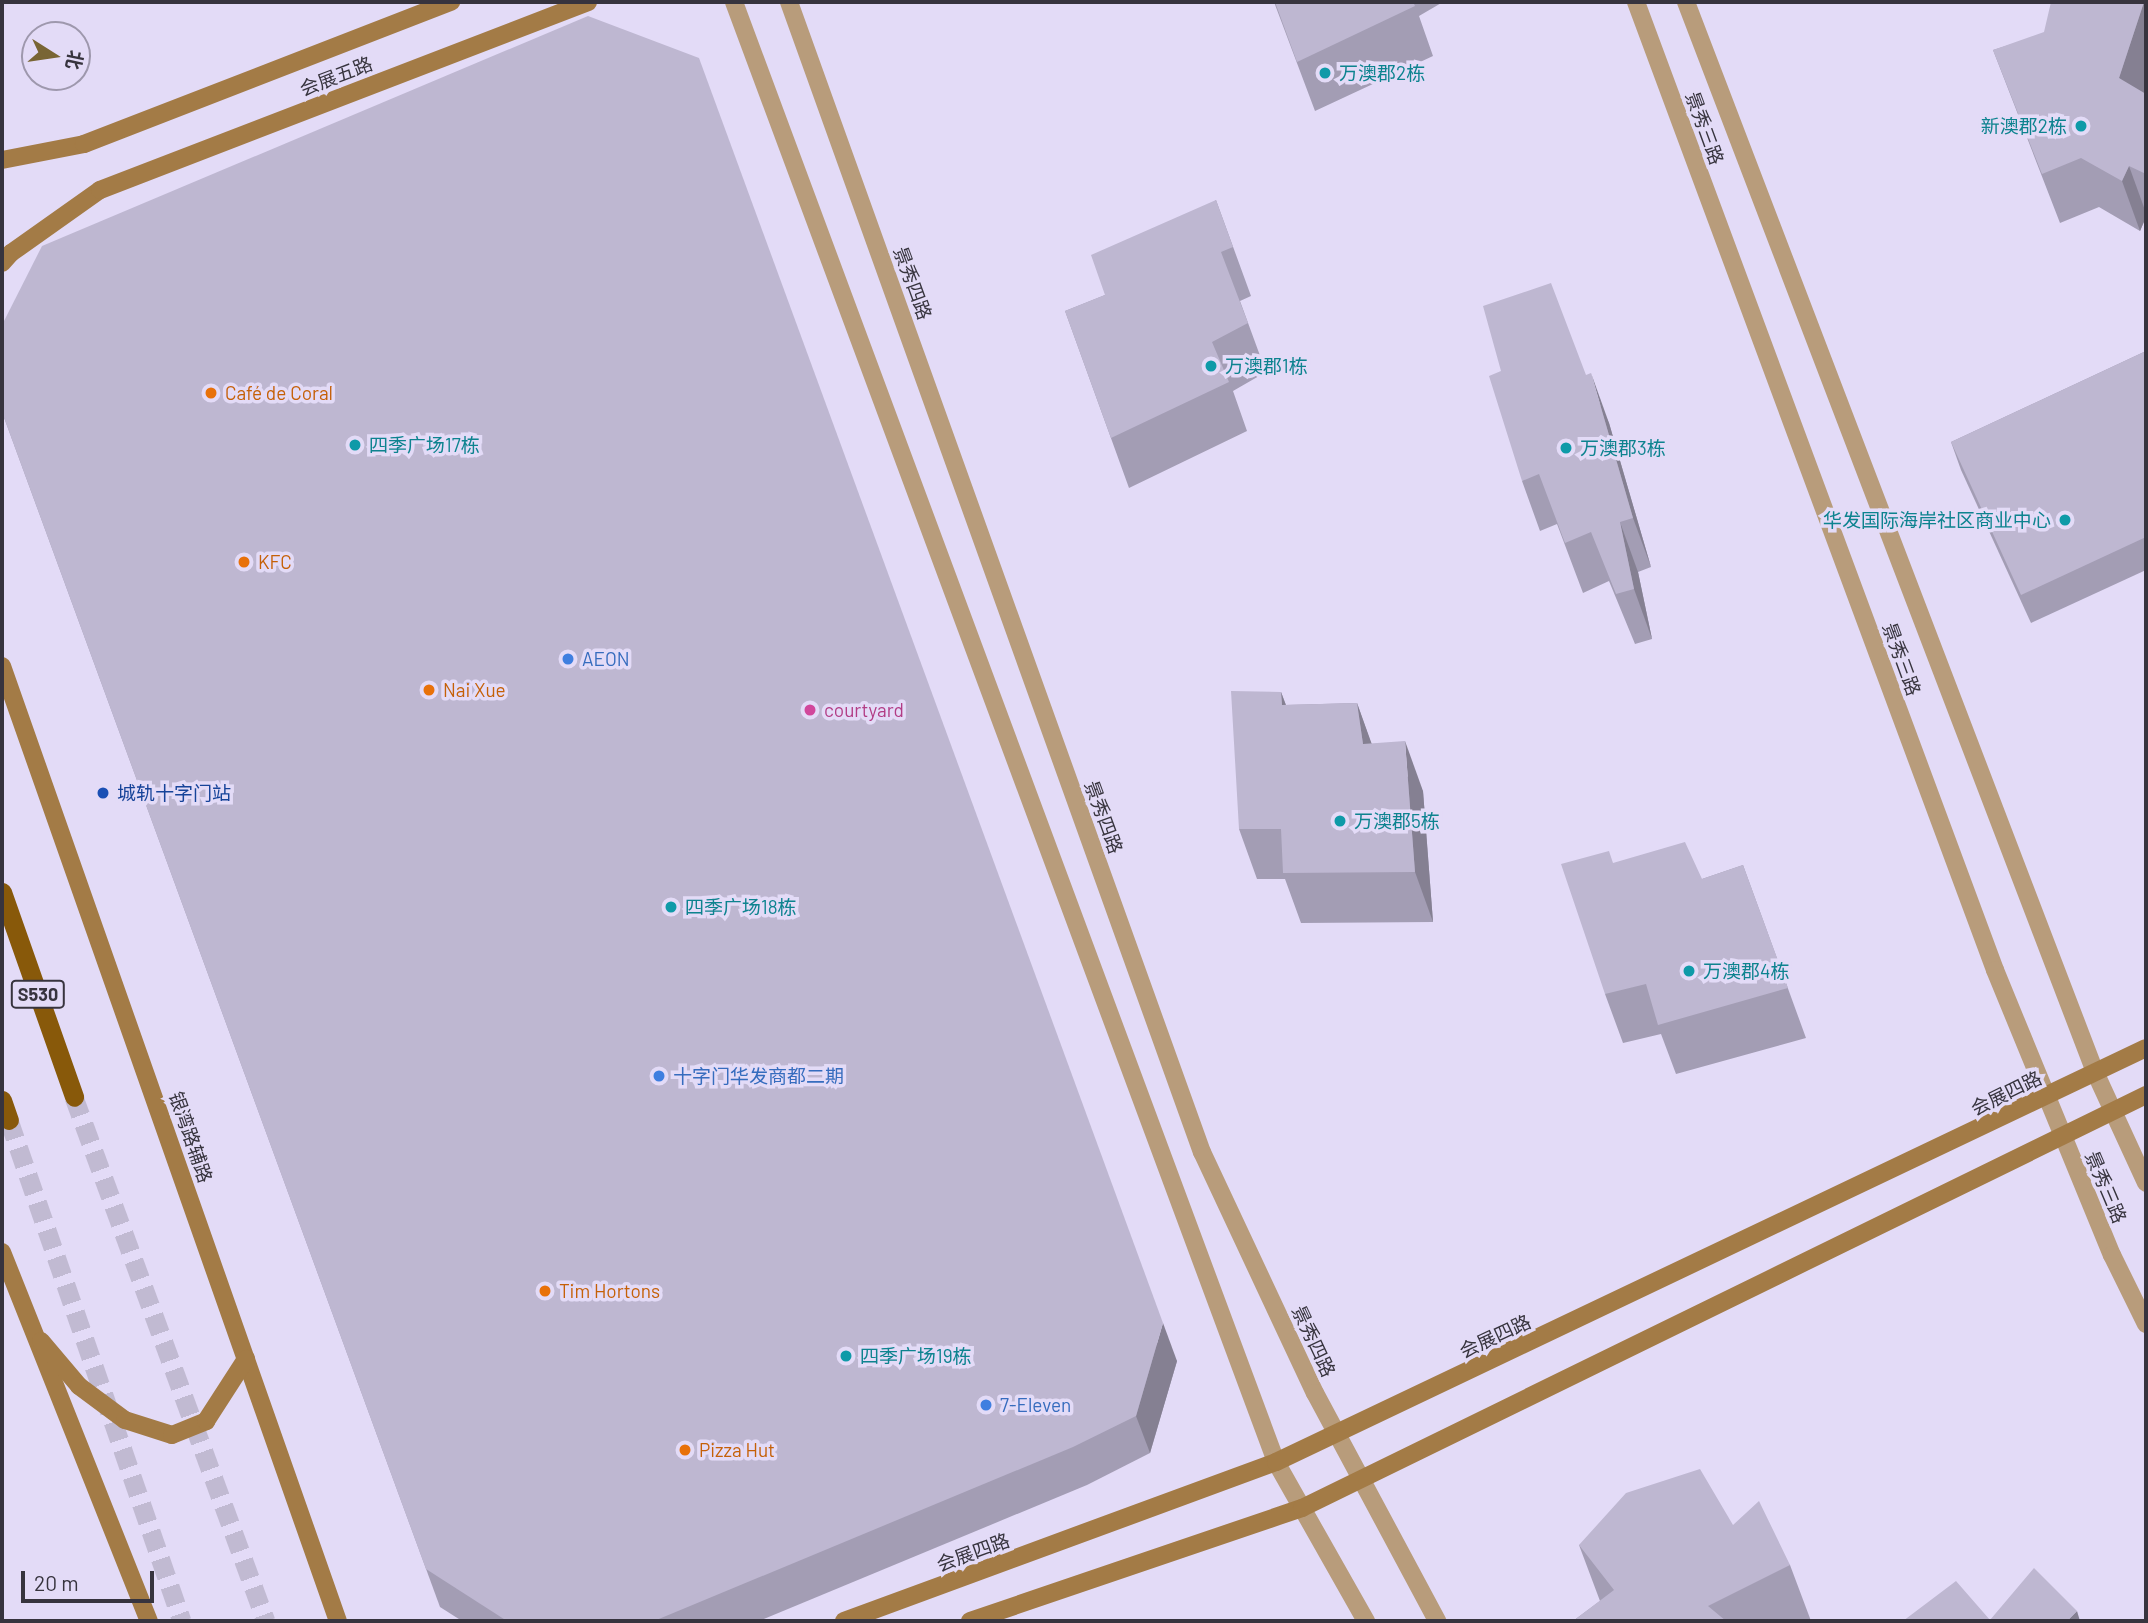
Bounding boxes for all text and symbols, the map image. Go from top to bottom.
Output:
north arrow [21,21,91,91]
text: 北 [62,48,88,72]
street label: 会展五路 [296,52,376,100]
place label: 万澳郡2栋 [1339,62,1425,84]
marker: 万澳郡2栋 [1317,65,1333,81]
street label: 景秀三路 [1681,88,1729,168]
place label: 新澳郡2栋 [1981,115,2067,137]
marker: 新澳郡2栋 [2073,118,2089,134]
street label: 景秀四路 [889,243,937,323]
place label: 万澳郡1栋 [1225,355,1308,377]
marker: 万澳郡1栋 [1203,358,1219,374]
place label: Café de Coral [225,382,333,404]
marker: Café de Coral [203,385,219,401]
place label: 四季广场17栋 [369,434,480,456]
marker: 四季广场17栋 [347,437,363,453]
place label: 万澳郡3栋 [1580,437,1666,459]
marker: 万澳郡3栋 [1558,440,1574,456]
place label: 华发国际海岸社区商业中心 [1823,509,2051,531]
marker: 华发国际海岸社区商业中心 [2057,512,2073,528]
place label: KFC [258,551,292,573]
marker: KFC [236,554,252,570]
street label: 景秀三路 [1878,619,1926,699]
place label: AEON [582,648,630,670]
marker: AEON [560,651,576,667]
place label: Nai Xue [443,679,506,701]
marker: Nai Xue [421,682,437,698]
place label: courtyard [824,699,904,721]
marker: courtyard [802,702,818,718]
street label: 景秀四路 [1080,777,1128,857]
place label: 城轨十字门站 [117,782,231,804]
marker: 城轨十字门站 [95,785,111,801]
place label: 万澳郡5栋 [1354,810,1440,832]
marker: 万澳郡5栋 [1332,813,1348,829]
place label: 四季广场18栋 [685,896,797,918]
marker: 四季广场18栋 [663,899,679,915]
place label: 万澳郡4栋 [1703,960,1789,982]
marker: 万澳郡4栋 [1681,963,1697,979]
road number: S530 [10,979,66,1009]
place label: 十字门华发商都二期 [673,1065,844,1087]
street label: 会展四路 [1967,1066,2045,1120]
marker: 十字门华发商都二期 [651,1068,667,1084]
street label: 银湾路辅路 [165,1088,217,1186]
street label: 景秀三路 [2081,1148,2131,1226]
place label: Tim Hortons [559,1280,660,1302]
marker: Tim Hortons [537,1283,553,1299]
street label: 景秀四路 [1288,1302,1340,1380]
street label: 会展四路 [1456,1310,1534,1362]
place label: 四季广场19栋 [860,1345,972,1367]
marker: 四季广场19栋 [838,1348,854,1364]
place label: 7-Eleven [1000,1394,1071,1416]
marker: 7-Eleven [978,1397,994,1413]
place label: Pizza Hut [699,1439,775,1461]
marker: Pizza Hut [677,1442,693,1458]
street label: 会展四路 [933,1528,1013,1576]
scale bar [24,1556,158,1600]
text: 20 m [34,1570,79,1595]

